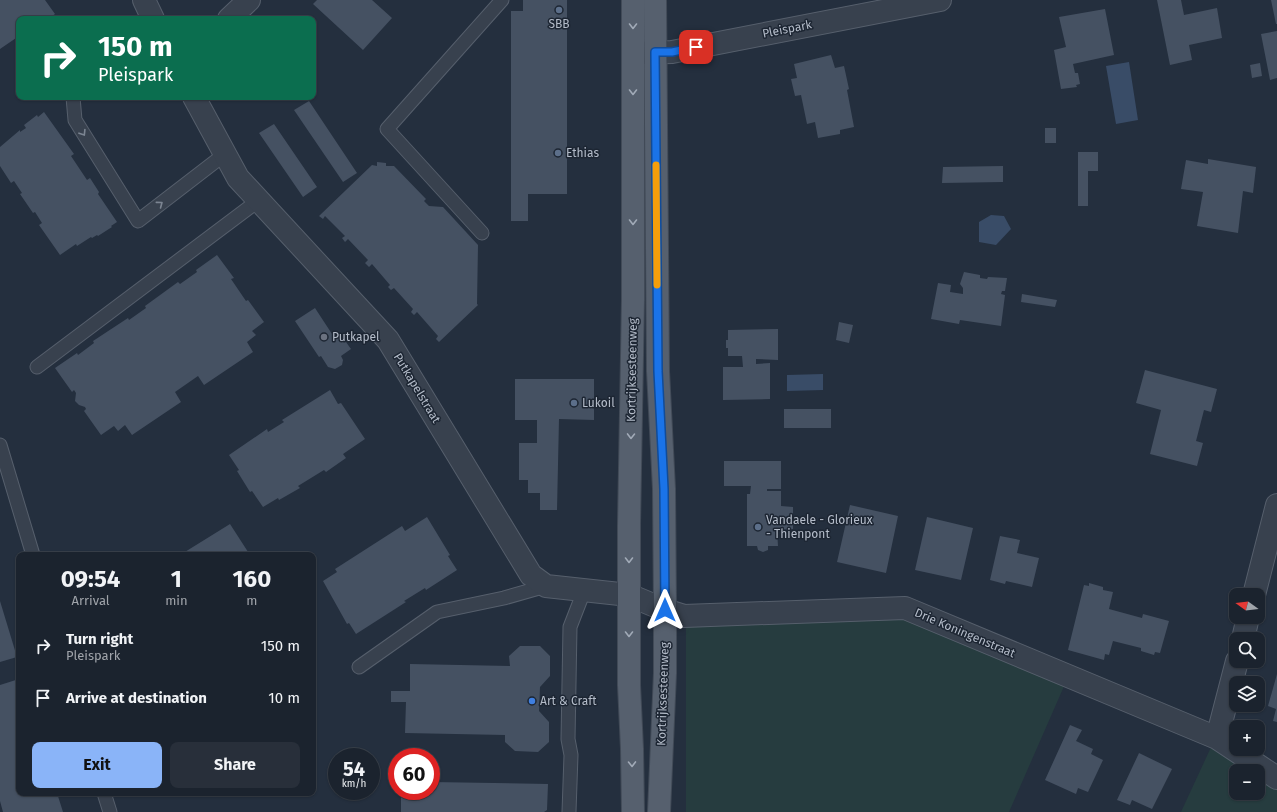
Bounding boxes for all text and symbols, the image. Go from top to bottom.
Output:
marker: SBB [554,5,564,15]
place label: SBB [548,17,570,31]
street label: Pleispark [761,17,814,41]
one-way arrow [629,23,637,29]
text: 150 m [98,30,173,63]
pin [679,30,713,64]
icon: right [32,32,84,84]
icon: arrive [685,36,707,58]
text: Pleispark [98,64,173,86]
one-way arrow [629,89,637,95]
one-way arrow [79,129,86,136]
place label: Ethias [566,146,599,160]
marker: Ethias [553,148,563,158]
one-way arrow [155,202,162,209]
one-way arrow [629,219,637,225]
street label: Kortrijksesteenweg [624,317,640,422]
place label: Putkapel [332,330,380,344]
marker: Putkapel [319,332,329,342]
street label: Putkapelstraat [391,350,444,426]
place label: Lukoil [582,396,615,410]
marker: Lukoil [569,398,579,408]
one-way arrow [627,433,635,439]
place label: Vandaele - Glorieux - Thienpont [766,513,873,541]
marker: Vandaele - Glorieux - Thienpont [753,522,763,532]
one-way arrow [625,557,633,563]
text: 09:54 [61,565,120,593]
text: 1 [171,565,182,593]
text: 160 [232,565,271,593]
north arrow [1229,588,1265,624]
map controls [1229,588,1265,800]
position arrow [644,589,686,631]
text: Arrival [72,593,110,608]
text: min [165,593,188,608]
text: m [246,593,257,608]
street label: Drie Koningenstraat [913,605,1018,661]
text: Turn right [66,630,133,648]
one-way arrow [625,631,633,637]
button: search [1229,632,1265,668]
icon: right [32,635,54,657]
text: 150 m [261,637,300,655]
street label: Kortrijksesteenweg [654,641,672,746]
text: Pleispark [66,648,120,663]
button: layers [1229,676,1265,712]
icon: arrive [32,687,54,709]
text: Arrive at destination [66,689,207,707]
text: 10 m [268,689,300,707]
place label: Art & Craft [540,694,597,708]
marker: Art & Craft [527,696,537,706]
button: + [1229,720,1265,756]
button: Exit [32,742,162,788]
button: Share [170,742,300,788]
speed limit sign: 60 [388,748,440,800]
text: 54 [343,757,365,781]
one-way arrow [628,761,637,767]
button: − [1229,764,1265,800]
text: km/h [342,778,366,790]

